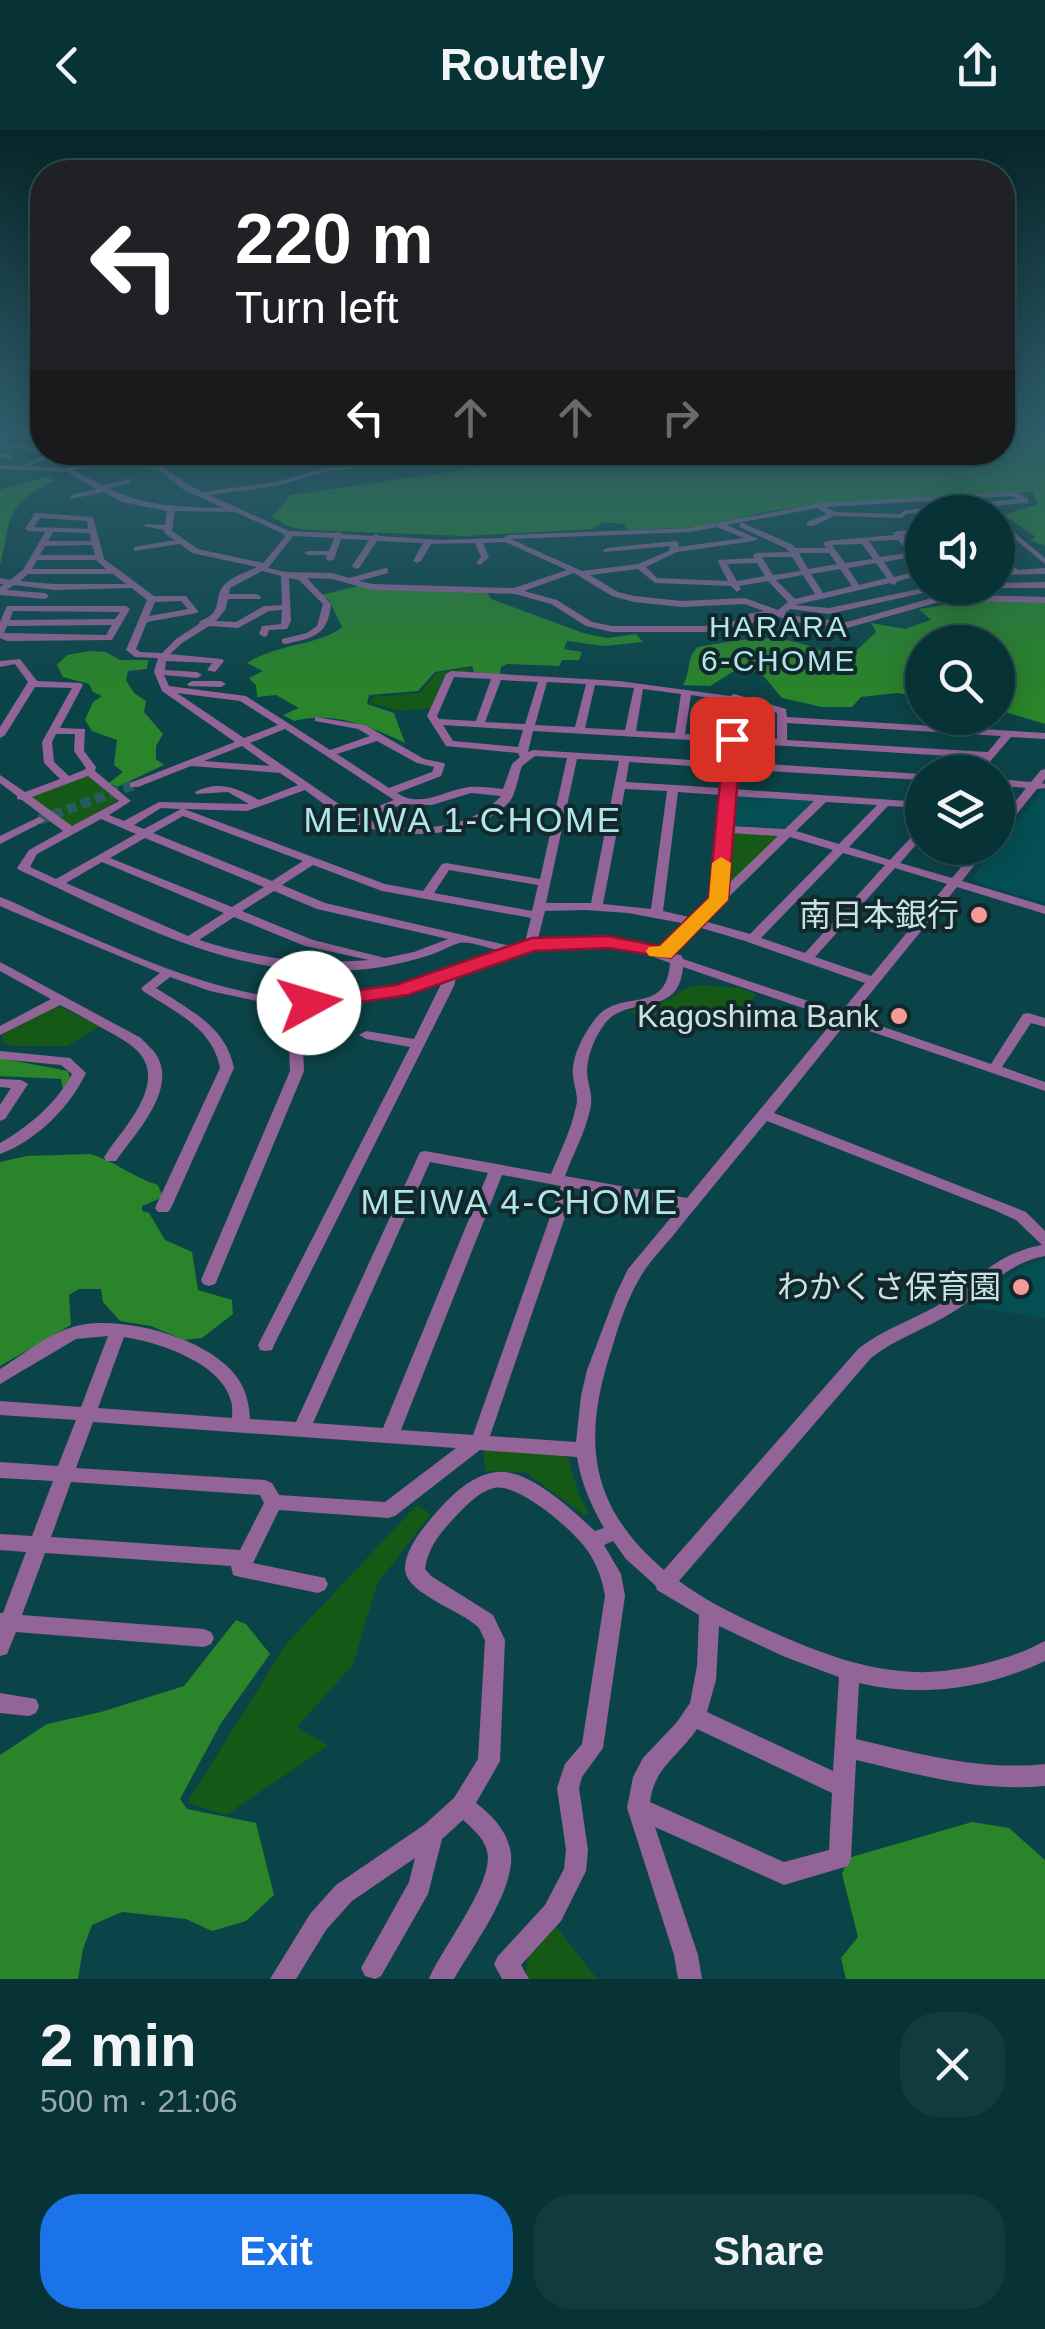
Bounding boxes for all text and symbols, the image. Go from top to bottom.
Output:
icon: back [40,38,95,93]
icon: share [950,38,1005,93]
text: Routely [440,39,605,90]
icon: left [70,200,200,330]
text: 220 m [235,200,433,278]
text: Turn left [235,282,398,333]
icon: left [338,390,393,445]
icon: ahead [443,390,498,445]
icon: ahead [548,390,603,445]
icon: right [653,390,708,445]
map controls [905,495,1015,865]
button: sound [905,495,1015,605]
district label: HARARA 6-CHOME [701,610,857,677]
button: search [905,625,1015,735]
pin [690,697,775,782]
icon: arrive [705,712,760,767]
button: layers [905,755,1015,865]
district label: MEIWA 1-CHOME [304,800,623,839]
place label: 南日本銀行 [799,897,959,933]
marker: 南日本銀行 [968,904,990,926]
position arrow [257,951,361,1055]
place label: Kagoshima Bank [637,998,880,1034]
marker: Kagoshima Bank [888,1005,910,1027]
district label: MEIWA 4-CHOME [361,1182,680,1221]
place label: わかくさ保育園 [777,1269,1001,1305]
marker: わかくさ保育園 [1010,1276,1032,1298]
text: 2 min [40,2012,197,2079]
button: close [900,2012,1005,2117]
text: 500 m · 21:06 [40,2083,237,2119]
button: Exit [40,2194,513,2309]
button: Share [533,2194,1005,2309]

